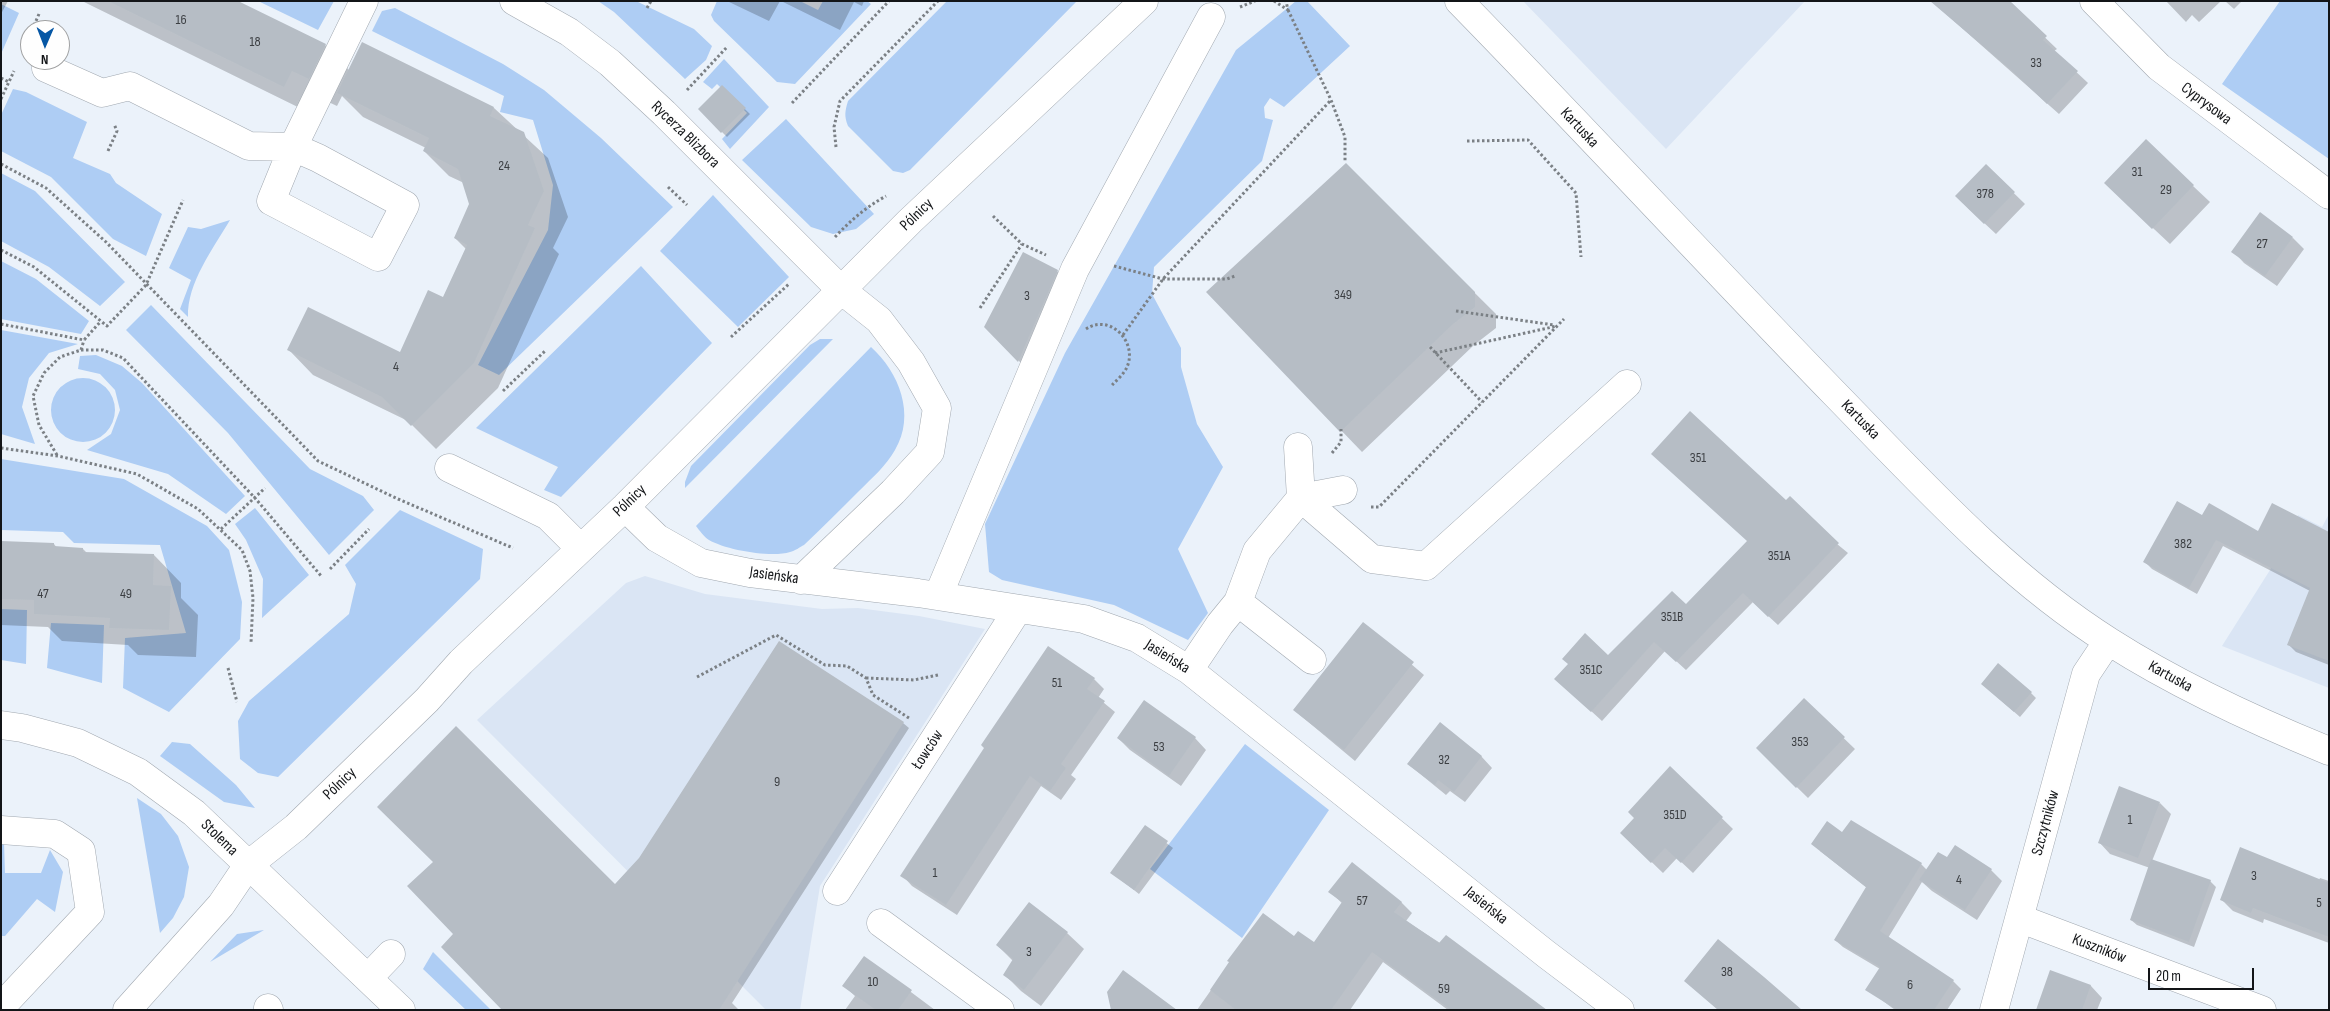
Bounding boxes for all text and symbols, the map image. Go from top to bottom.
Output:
house number: 16 [175,12,187,28]
north arrow [20,20,70,70]
house number: 18 [249,34,261,50]
text: N [41,51,49,68]
house number: 33 [2030,55,2042,71]
street label: Cyprysowa [2177,79,2235,129]
street label: Rycerza Blizbora [647,98,723,172]
street label: Kartuska [1556,104,1602,152]
house number: 24 [498,158,510,174]
house number: 31 [2132,164,2142,180]
house number: 29 [2160,182,2172,198]
house number: 378 [1976,186,1994,202]
street label: Pólnicy [896,195,938,235]
house number: 27 [2256,236,2268,252]
house number: 349 [1334,287,1352,303]
house number: 3 [1024,288,1030,304]
house number: 4 [393,359,399,375]
street label: Kartuska [1837,396,1883,444]
house number: 351 [1690,450,1706,466]
street label: Pólnicy [609,481,651,521]
house number: 382 [2174,536,2192,552]
house number: 351A [1768,548,1790,564]
street label: Jasieńska [748,563,800,589]
house number: 47 [37,586,49,602]
house number: 49 [120,586,132,602]
house number: 351B [1661,609,1683,625]
street label: Jasieńska [1141,636,1193,678]
street label: Kartuska [2144,657,2196,697]
house number: 351C [1579,662,1603,678]
house number: 51 [1052,675,1062,691]
street label: Łowców [908,727,948,773]
house number: 353 [1791,734,1809,750]
house number: 53 [1153,739,1165,755]
house number: 32 [1438,752,1450,768]
street label: Pólnicy [319,764,361,804]
house number: 9 [774,774,780,790]
street label: Szczytników [2028,788,2064,858]
house number: 351D [1663,807,1687,823]
house number: 1 [2128,812,2132,828]
street label: Stolema [196,816,242,860]
house number: 1 [933,865,937,881]
house number: 3 [2251,868,2257,884]
house number: 4 [1956,872,1962,888]
street label: Jasieńska [1461,883,1511,929]
house number: 57 [1356,893,1368,909]
house number: 5 [2316,895,2322,911]
street label: Kuszników [2069,930,2129,968]
house number: 3 [1026,944,1032,960]
scale bar [2150,958,2256,990]
house number: 38 [1721,964,1733,980]
text: 20 m [2156,967,2181,986]
house number: 10 [867,974,879,990]
house number: 6 [1907,977,1913,993]
house number: 59 [1438,981,1450,997]

